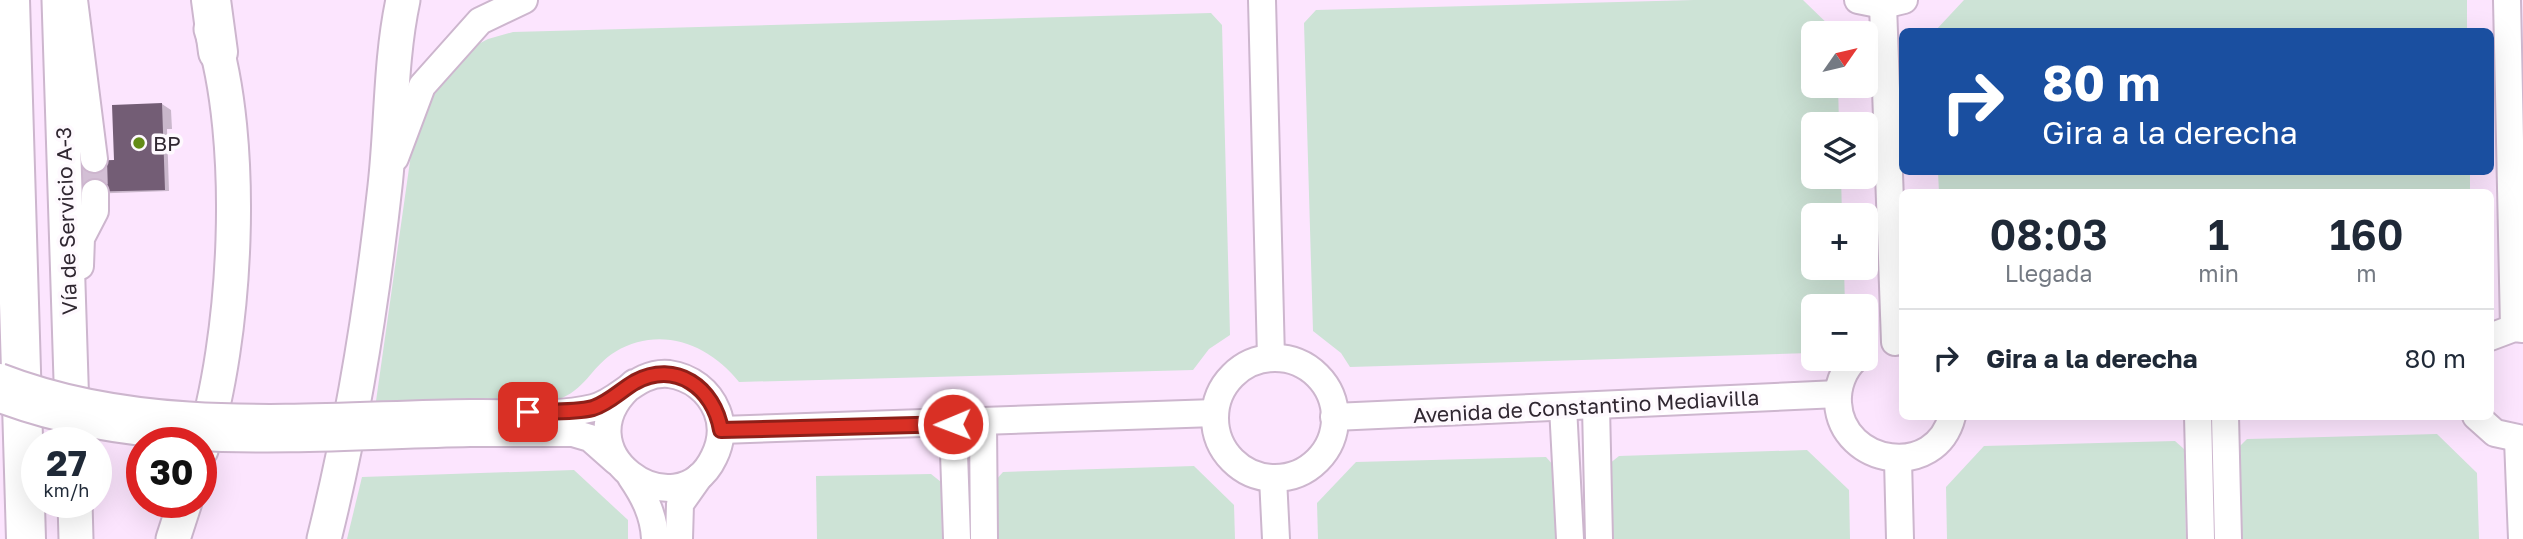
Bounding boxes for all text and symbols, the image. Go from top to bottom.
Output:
north arrow [1801,21,1878,98]
map controls [1801,21,1878,371]
text: 80 m [2042,53,2160,112]
icon: right [1927,56,2018,147]
button: layers [1801,112,1878,189]
text: Gira a la derecha [2042,113,2298,151]
street label: Vía de Servicio A-3 [50,126,82,316]
place label: BP [153,130,181,156]
marker: BP [131,135,147,151]
button: + [1801,203,1878,280]
text: 08:03 [1989,209,2108,259]
text: 1 [2208,209,2229,259]
text: 160 [2329,209,2404,259]
text: Llegada [2005,259,2092,287]
text: min [2198,259,2239,287]
text: m [2356,259,2377,287]
button: − [1801,294,1878,371]
icon: right [1927,339,1965,377]
text: Gira a la derecha [1986,343,2198,374]
text: 80 m [2405,343,2466,374]
pin [498,382,558,442]
street label: Avenida de Constantino Mediavilla [1412,384,1760,428]
position arrow [916,387,990,461]
icon: arrive [509,393,547,431]
speed limit sign: 30 [126,427,217,518]
text: 27 [46,442,87,484]
text: km/h [44,479,89,501]

